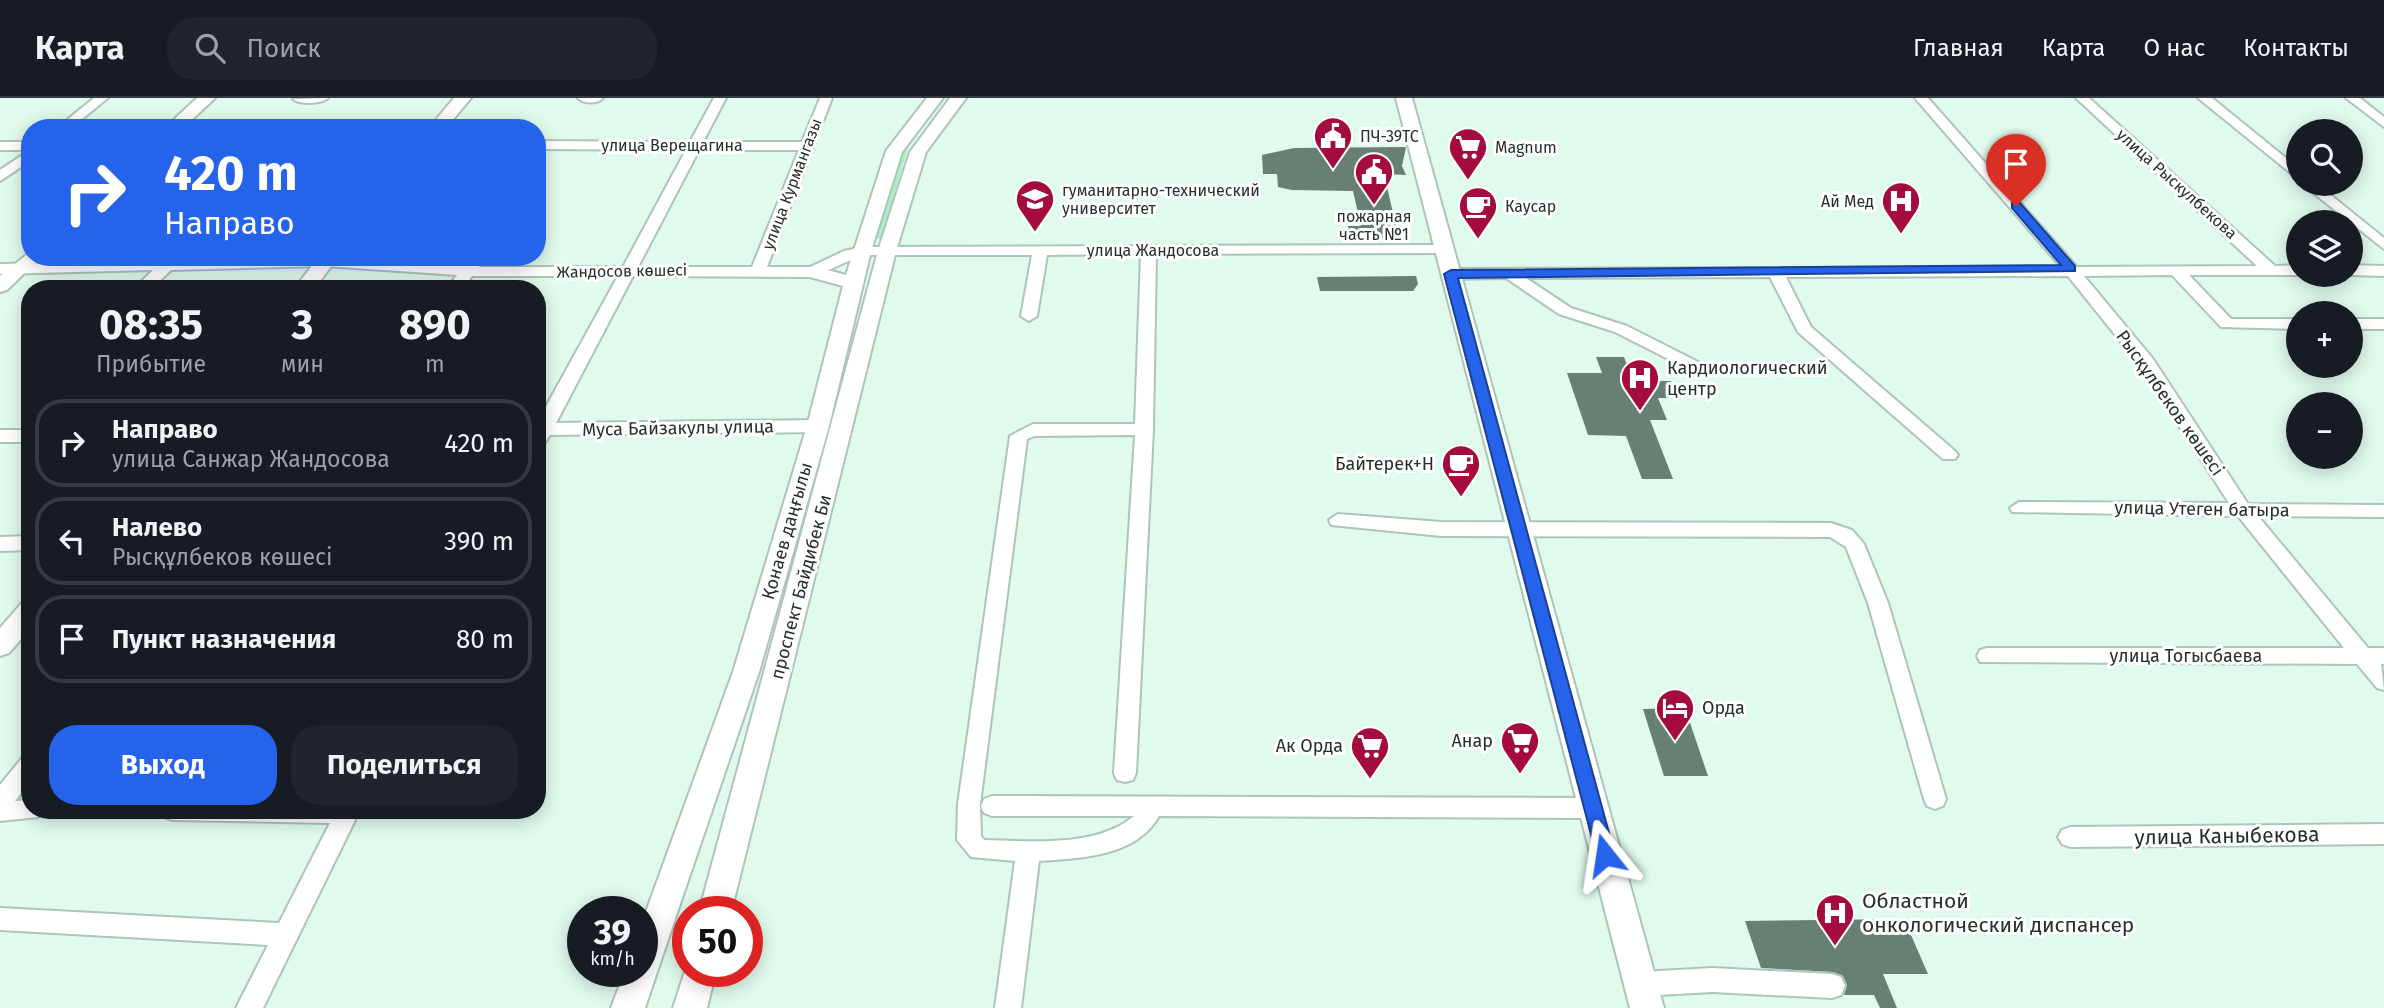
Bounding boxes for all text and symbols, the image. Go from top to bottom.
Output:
search box [167,17,657,80]
text: Карта [35,28,125,68]
icon: search [191,29,229,67]
text: Поиск [247,33,321,64]
text: Главная [1913,34,2004,62]
text: Карта [2042,34,2105,62]
text: О нас [2143,34,2205,62]
text: Контакты [2243,34,2349,62]
public building icon: ПЧ-39ТС [1312,115,1354,170]
street label: улица Курмангазы [758,116,826,252]
map controls [2286,119,2363,469]
button: search [2286,119,2363,196]
street label: улица Рыскулбекова [2113,125,2241,243]
supermarket icon: Magnum [1447,126,1489,181]
place label: ПЧ-39ТС [1360,127,1419,146]
pin [1986,134,2046,206]
street label: улица Верещагина [601,136,743,155]
place label: Magnum [1495,138,1557,157]
text: 420 m [164,144,298,203]
icon: arrive [1997,145,2035,183]
icon: right [49,147,140,238]
public building icon: пожарная часть №1 [1353,151,1395,206]
school or university icon: гуманитарно-технический университет [1014,178,1056,233]
hospital icon: Ай Мед [1880,180,1922,235]
place label: гуманитарно-технический университет [1062,181,1260,218]
cafe icon: Каусар [1457,185,1499,240]
place label: Ай Мед [1821,192,1874,211]
place label: Каусар [1505,197,1556,216]
text: Направо [164,204,295,242]
place label: пожарная часть №1 [1336,207,1412,244]
button: layers [2286,210,2363,287]
street label: улица Жандосова [1087,241,1219,260]
street label: Жандосов көшесі [557,260,687,282]
text: 08:35 [99,300,203,350]
text: 3 [292,300,313,350]
text: 890 [399,300,471,350]
button: + [2286,301,2363,378]
street label: Рысқұлбеков көшесі [2111,326,2229,480]
text: Прибытие [96,350,206,378]
text: мин [281,350,324,378]
text: m [425,350,445,378]
hospital icon: Кардиологический центр [1619,357,1661,412]
place label: Кардиологический центр [1667,357,1828,400]
button: − [2286,392,2363,469]
text: Направо [112,414,218,445]
street label: Муса Байзакулы улица [582,415,774,441]
icon: right [53,424,91,462]
text: 420 m [444,428,514,459]
cafe icon: Байтерек+Н [1440,443,1482,498]
text: улица Санжар Жандосова [112,445,390,473]
place label: Байтерек+Н [1335,453,1434,475]
street label: Қонаев даңғылы [757,460,817,602]
street label: проспект Байдибек Би [766,492,836,682]
street label: улица Утеген батыра [2114,496,2290,522]
text: Налево [112,512,202,543]
icon: left [53,522,91,560]
text: 390 m [444,526,514,557]
text: Рысқұлбеков көшесі [112,543,333,571]
icon: arrive [53,620,91,658]
text: Пункт назначения [112,624,336,655]
text: 80 m [456,624,514,655]
street label: улица Тогысбаева [2110,645,2262,667]
hotel icon: Орда [1654,687,1696,742]
place label: Орда [1702,697,1745,719]
supermarket icon: Анар [1499,720,1541,775]
button: Выход [49,725,277,805]
button: Поделиться [291,725,518,805]
supermarket icon: Ак Орда [1349,725,1391,780]
place label: Анар [1452,730,1493,752]
place label: Ак Орда [1276,735,1343,757]
position arrow [1568,818,1642,892]
street label: улица Каныбекова [2134,821,2320,851]
place label: Областной онкологический диспансер [1862,888,2134,938]
hospital icon: Областной онкологический диспансер [1814,892,1856,947]
speed limit sign: 50 [672,896,763,987]
text: 39 [594,911,631,953]
text: km/h [590,948,635,970]

